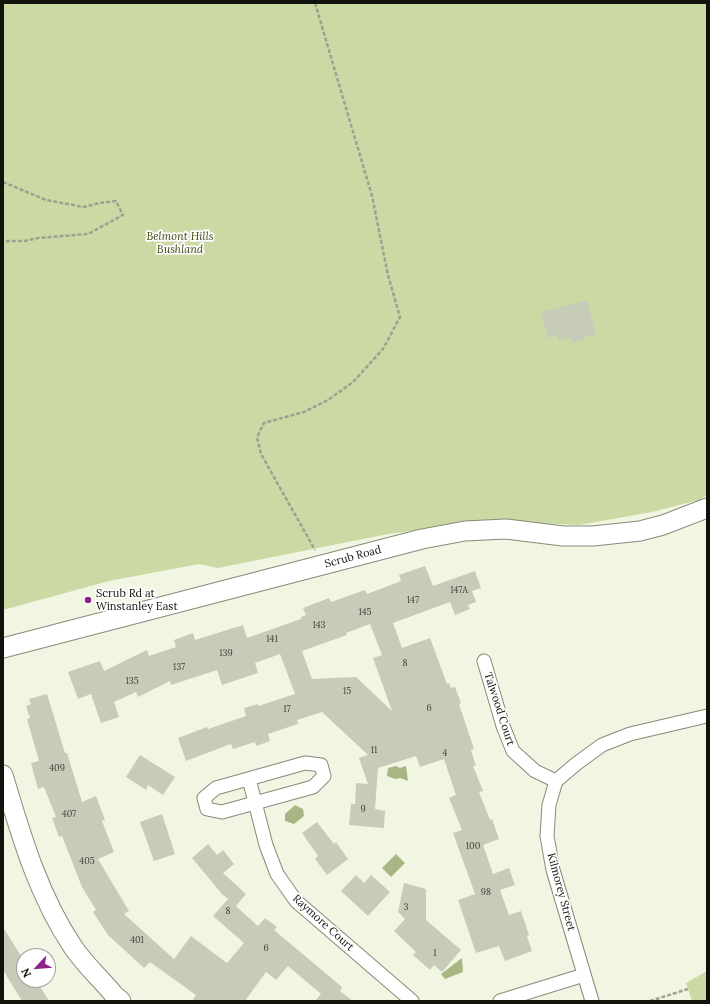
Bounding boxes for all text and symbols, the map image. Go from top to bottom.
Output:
park label: Belmont Hills Bushland [146,230,214,256]
street label: Scrub Road [323,543,383,571]
house number: 147A [450,585,468,595]
place label: Scrub Rd at Winstanley East [96,587,178,613]
marker: Scrub Rd at Winstanley East [83,595,93,605]
house number: 147 [407,595,419,605]
house number: 145 [358,607,372,617]
house number: 143 [312,620,326,630]
house number: 141 [266,634,278,644]
house number: 139 [219,648,233,658]
house number: 8 [402,658,408,668]
house number: 137 [173,662,185,672]
street label: Talwood Court [481,671,517,747]
house number: 135 [125,676,139,686]
house number: 15 [343,686,351,696]
house number: 6 [426,703,432,713]
house number: 17 [283,704,291,714]
house number: 11 [371,745,377,755]
house number: 4 [443,748,447,758]
house number: 409 [49,763,65,773]
house number: 9 [360,804,366,814]
house number: 407 [62,809,76,819]
house number: 100 [466,841,480,851]
street label: Kilmorey Street [544,851,578,933]
house number: 405 [79,856,95,866]
house number: 98 [481,887,491,897]
street label: Raymore Court [290,892,356,954]
house number: 3 [403,902,409,912]
house number: 8 [225,906,231,916]
house number: 401 [130,935,144,945]
house number: 6 [263,943,269,953]
north arrow [16,948,56,988]
house number: 1 [433,948,437,958]
text: N [18,966,34,980]

